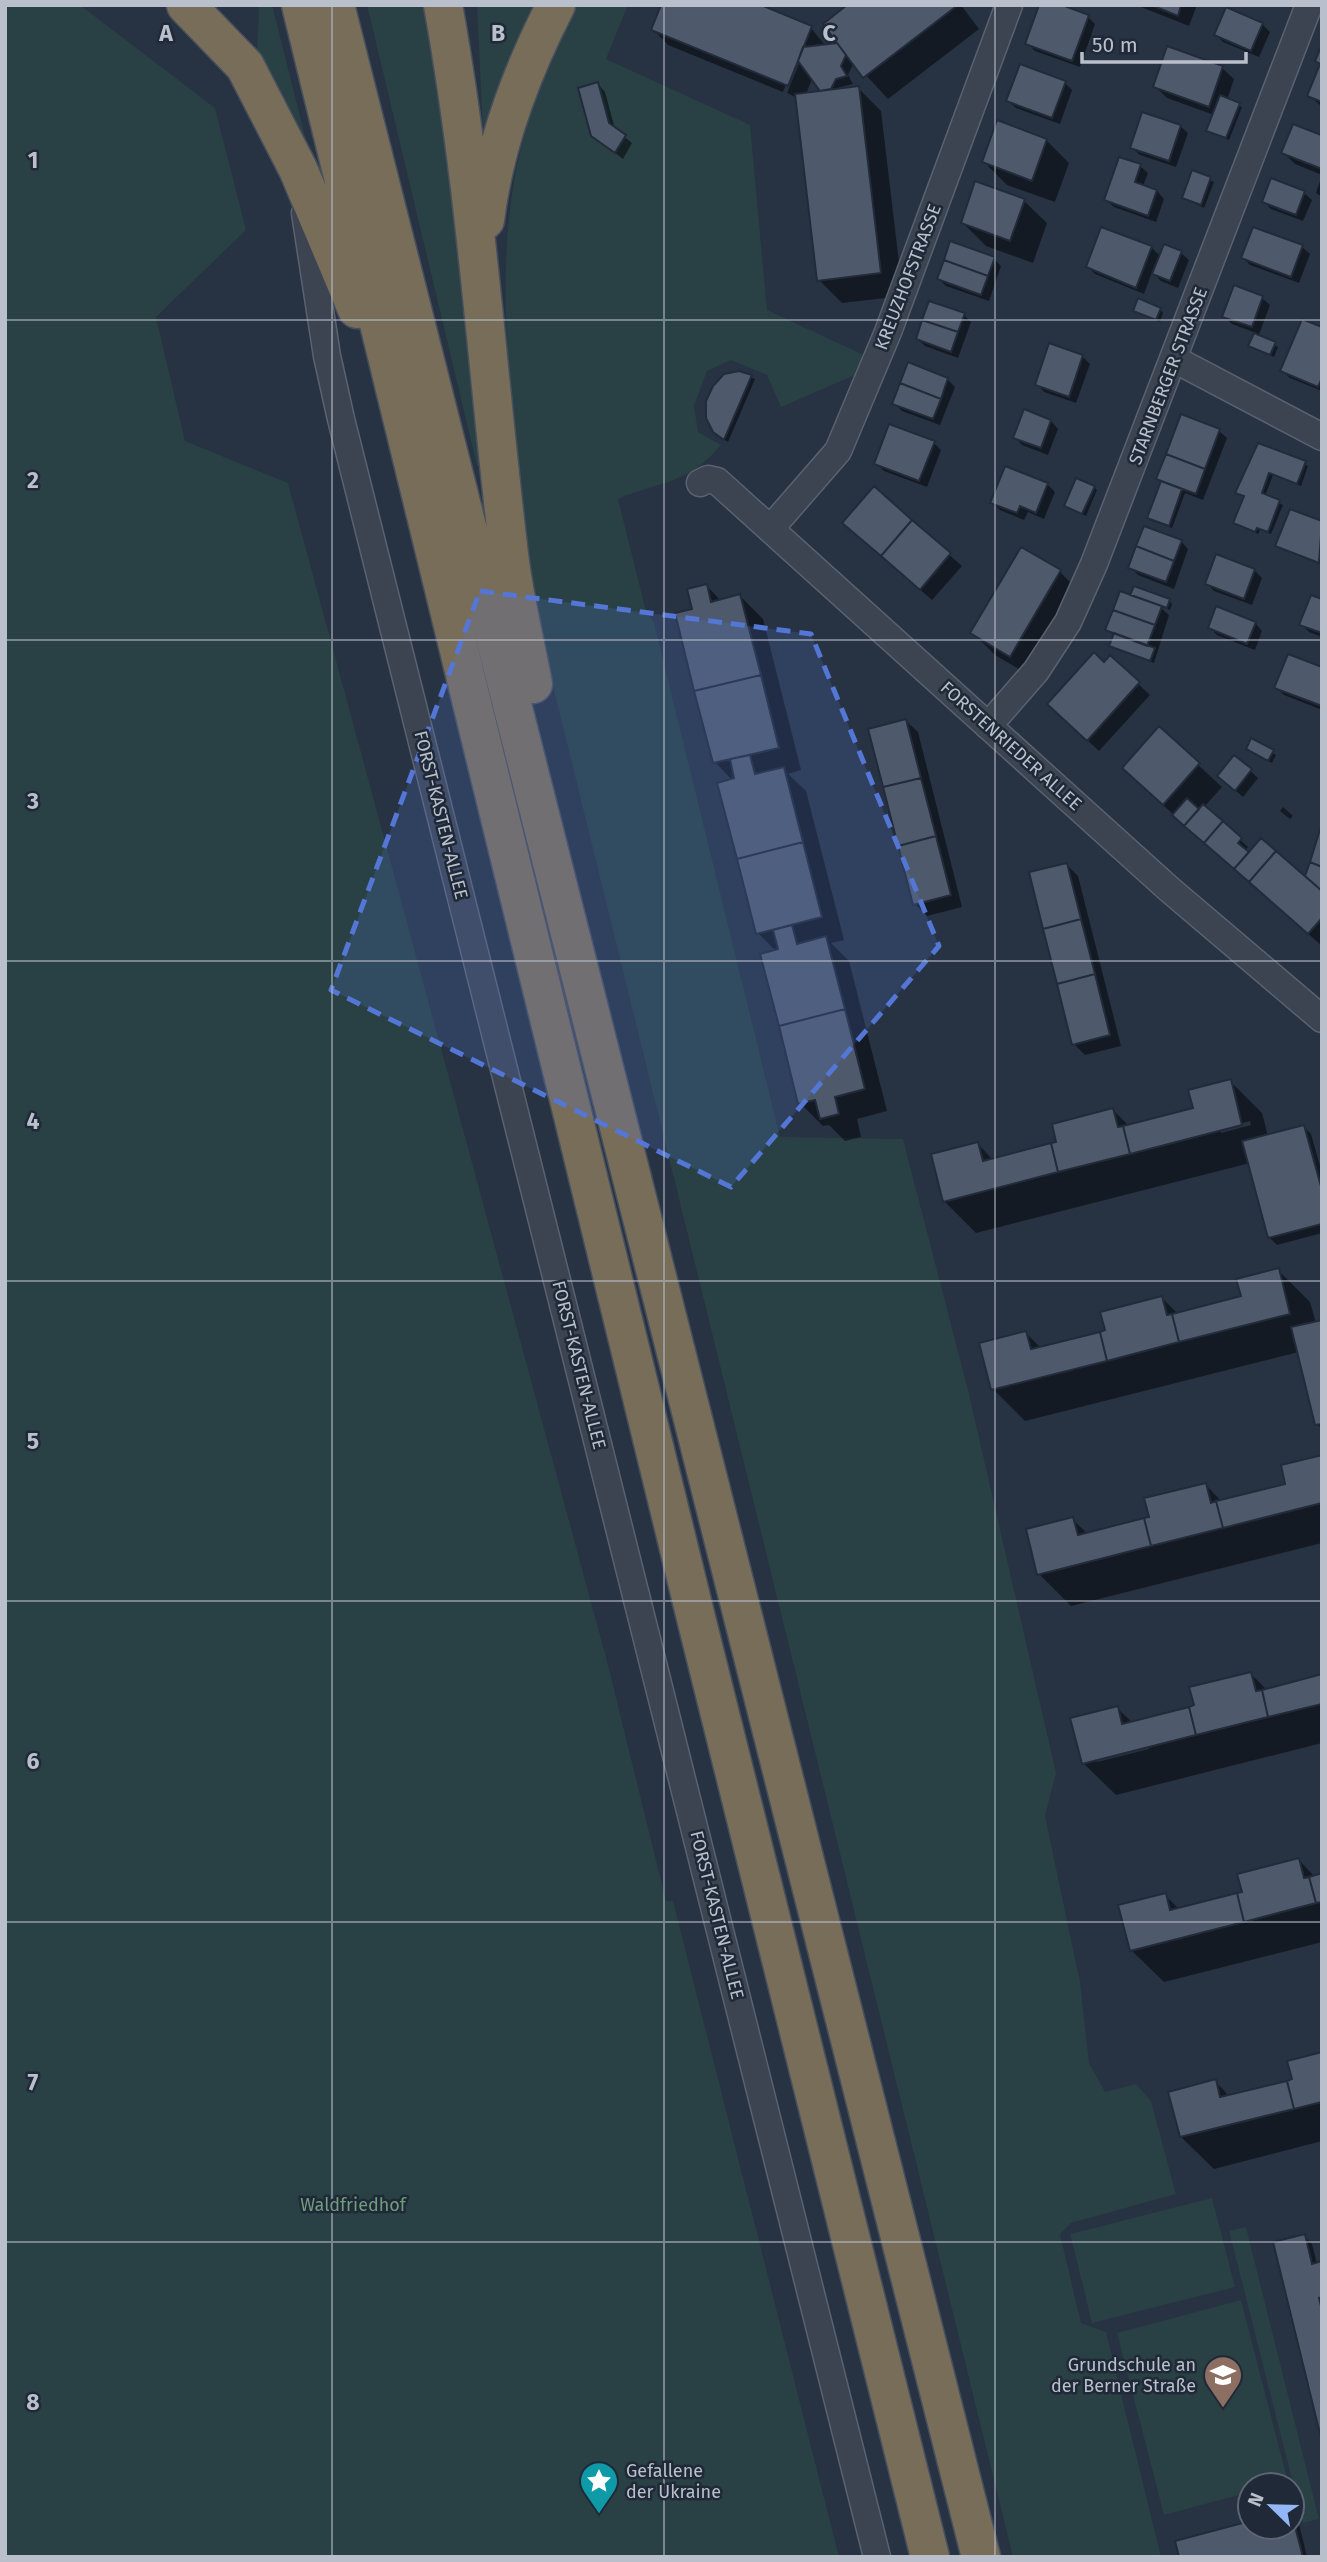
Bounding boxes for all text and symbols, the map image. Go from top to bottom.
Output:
text: A [158,19,173,47]
text: B [491,19,505,47]
text: C [822,19,836,47]
scale bar [1082,21,1246,65]
text: 50 m [1092,32,1138,58]
text: 1 [28,146,38,174]
street label: KREUZHOFSTRASSE [870,201,946,353]
street label: STARNBERGER STRASSE [1124,284,1212,468]
text: 2 [27,466,39,494]
street label: FORSTENRIEDER ALLEE [936,677,1086,815]
street label: FORST-KASTEN-ALLEE [409,728,473,902]
text: 3 [26,787,39,815]
text: 4 [27,1107,40,1135]
street label: FORST-KASTEN-ALLEE [547,1278,611,1452]
text: 5 [27,1427,39,1455]
text: 6 [27,1747,40,1775]
street label: FORST-KASTEN-ALLEE [685,1828,749,2002]
text: 7 [28,2068,39,2096]
park label: Waldfriedhof [300,2194,408,2216]
place label: Grundschule an der Berner Straße [1051,2354,1196,2397]
school or university icon: Grundschule an der Berner Straße [1202,2354,1244,2409]
text: 8 [26,2388,40,2416]
place icon: Gefallene der Ukraine [578,2460,620,2515]
place label: Gefallene der Ukraine [626,2460,721,2503]
north arrow [1236,2471,1306,2541]
text: N [1243,2489,1269,2510]

